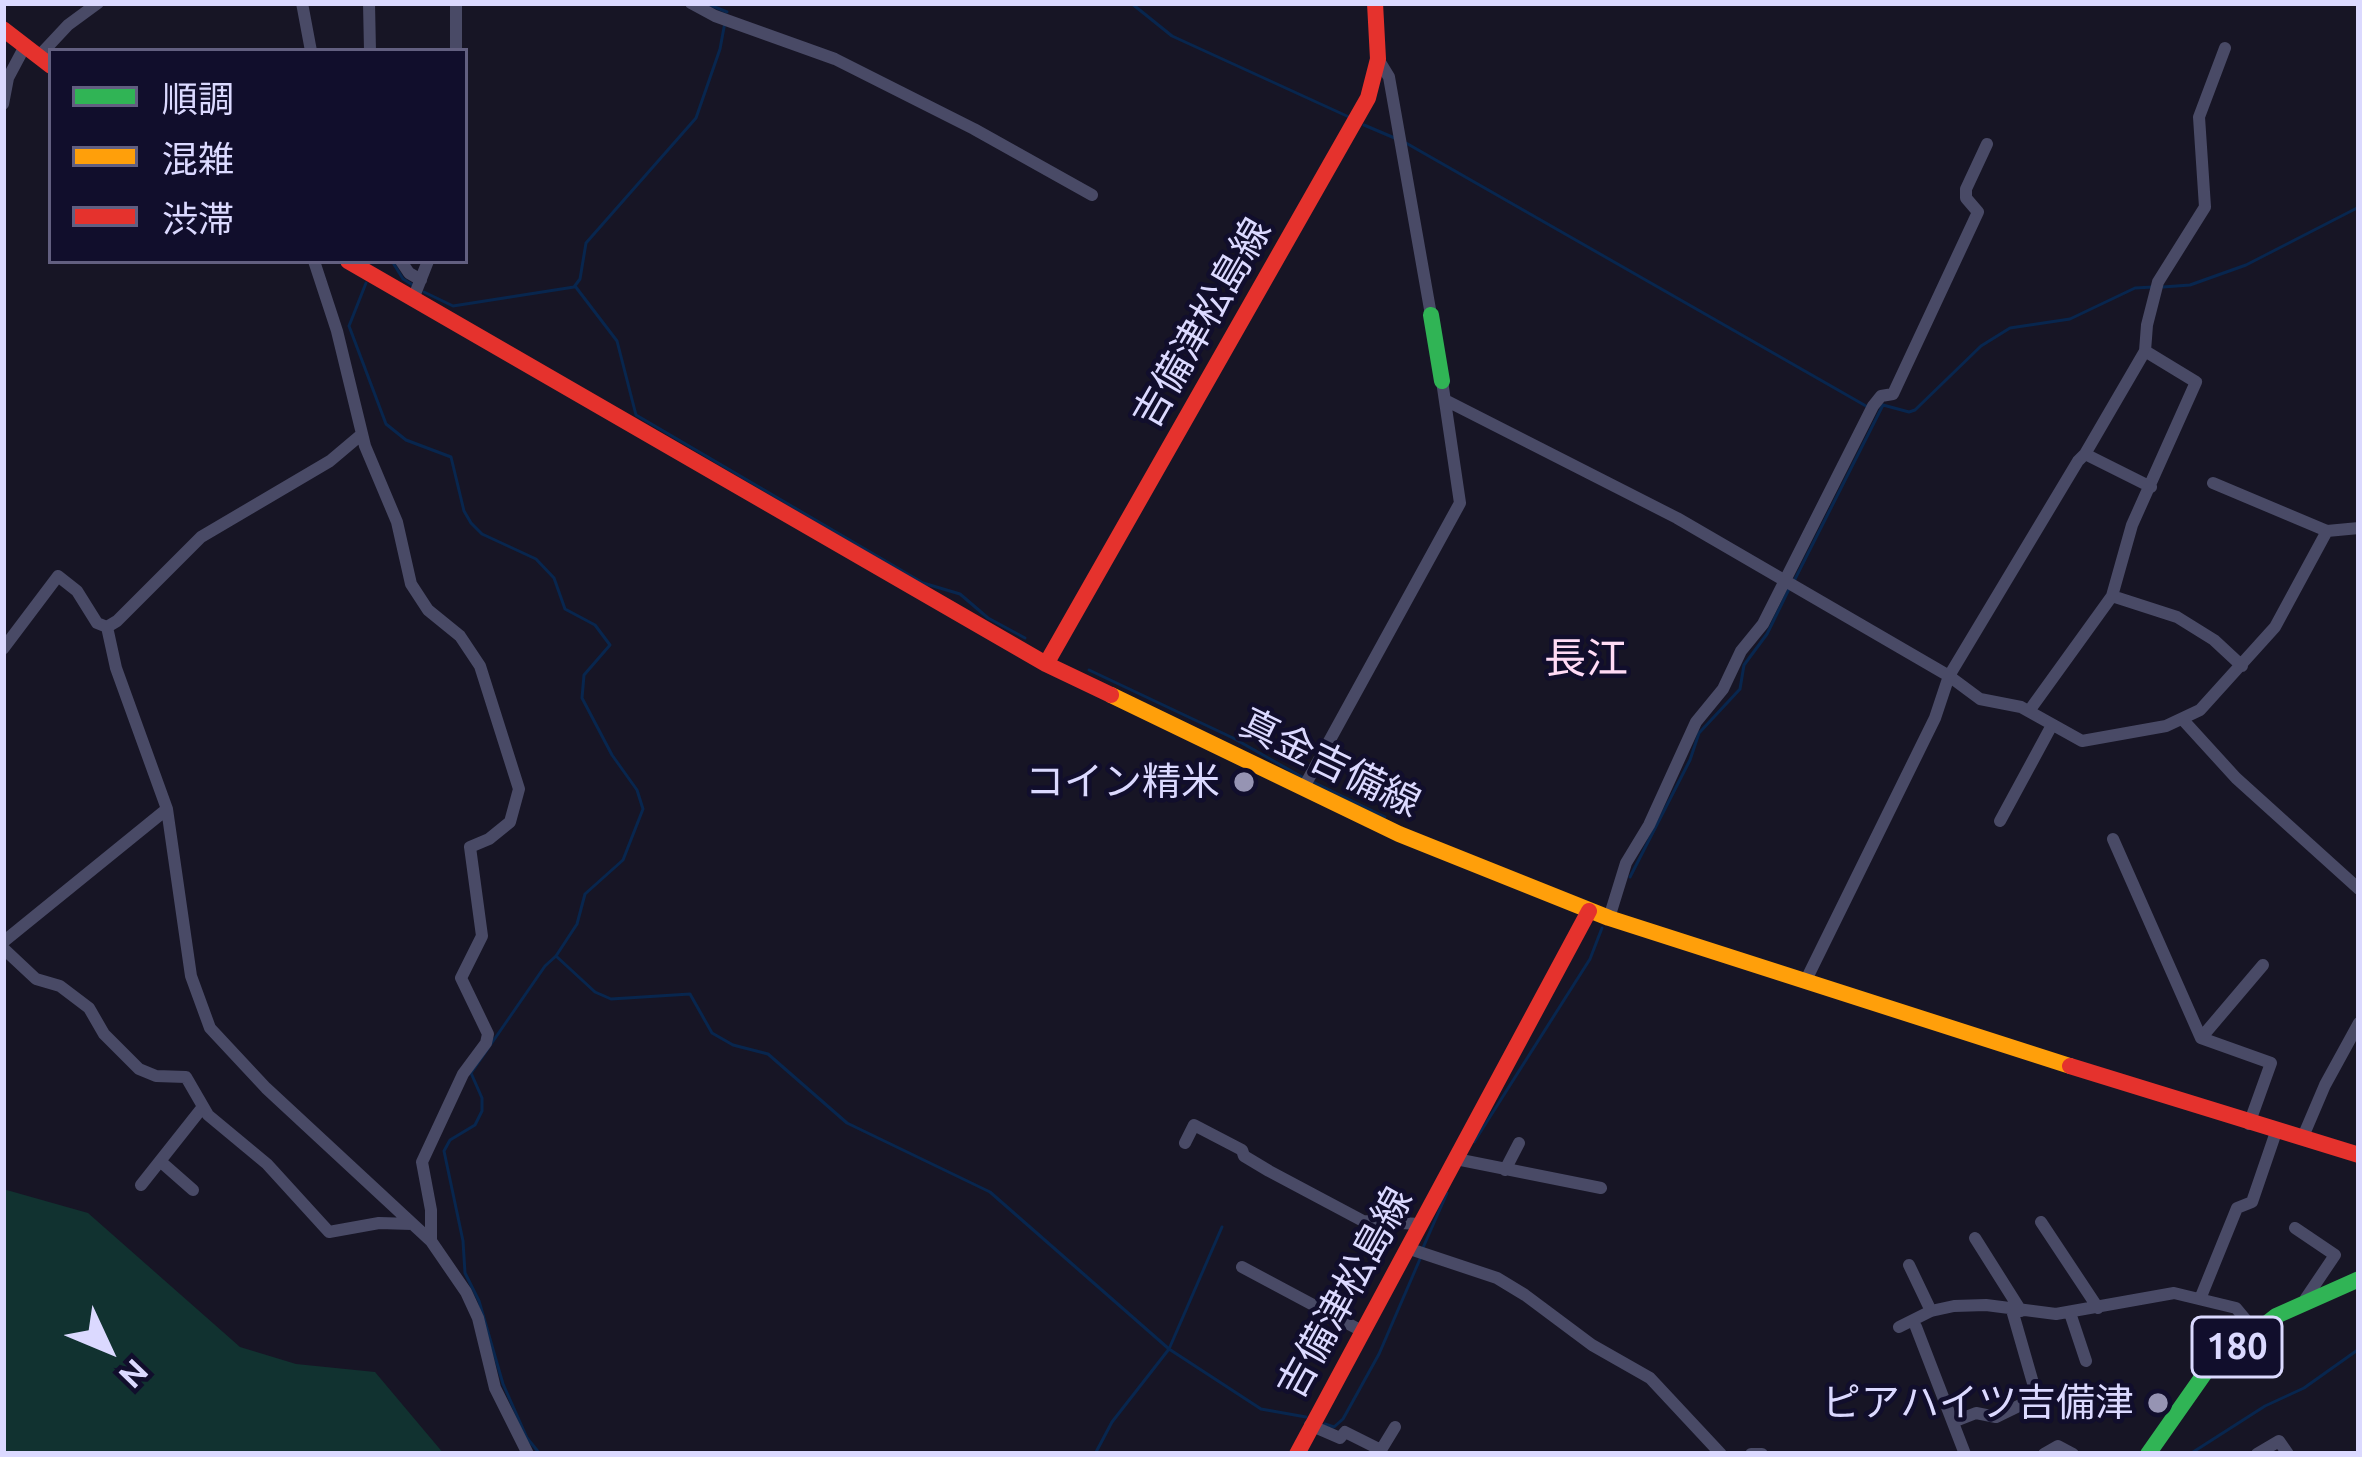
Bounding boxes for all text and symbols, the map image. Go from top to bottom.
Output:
legend [48,48,468,264]
text: 順調 [162,78,234,119]
text: 混雑 [162,138,234,179]
text: 渋滞 [162,198,234,239]
street label: 吉備津松島線 [1123,210,1281,436]
district label: 長江 [1544,634,1628,684]
street label: 真金吉備線 [1232,699,1428,827]
place label: コイン精米 [1025,759,1220,805]
marker: コイン精米 [1231,769,1257,795]
street label: 吉備津松島線 [1268,1179,1422,1407]
north arrow [48,1289,168,1409]
road number: 180 [2192,1317,2282,1377]
text: N [112,1353,156,1396]
place label: ピアハイツ吉備津 [1822,1380,2134,1426]
marker: ピアハイツ吉備津 [2145,1390,2171,1416]

